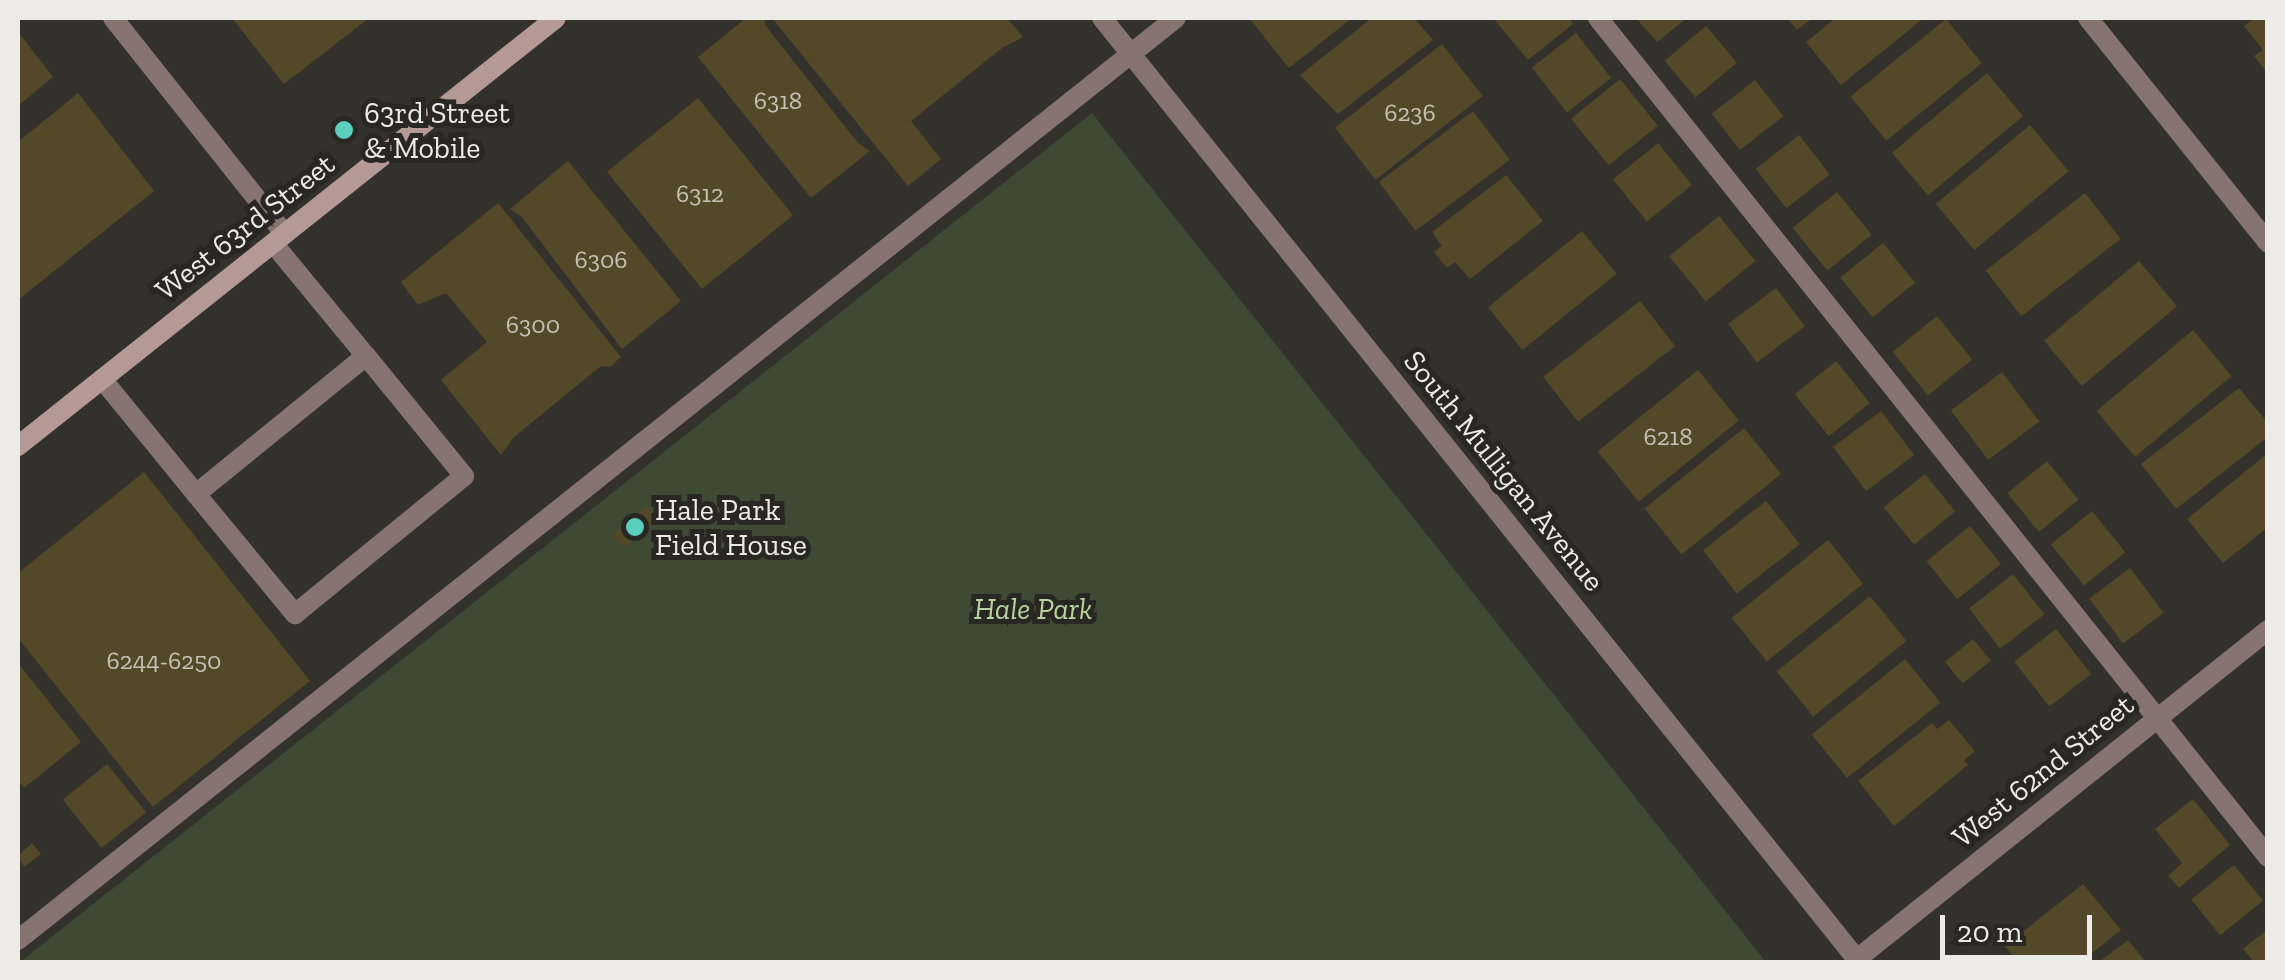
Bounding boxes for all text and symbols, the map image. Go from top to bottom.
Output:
house number: 6318 [754,85,802,115]
place label: 63rd Street & Mobile [364,95,510,166]
house number: 6236 [1384,97,1436,127]
marker: 63rd Street & Mobile [333,119,355,141]
street label: West 63rd Street [148,146,342,308]
house number: 6312 [676,178,724,208]
house number: 6306 [574,244,628,274]
house number: 6300 [506,309,560,339]
street label: South Mulligan Avenue [1396,343,1612,599]
house number: 6218 [1643,421,1693,451]
place label: Hale Park Field House [655,492,807,562]
marker: Hale Park Field House [624,516,646,538]
park label: Hale Park [974,591,1092,627]
house number: 6244-6250 [107,645,221,675]
street label: West 62nd Street [1945,687,2141,855]
scale bar [1945,895,2098,957]
text: 20 m [1957,914,2022,950]

